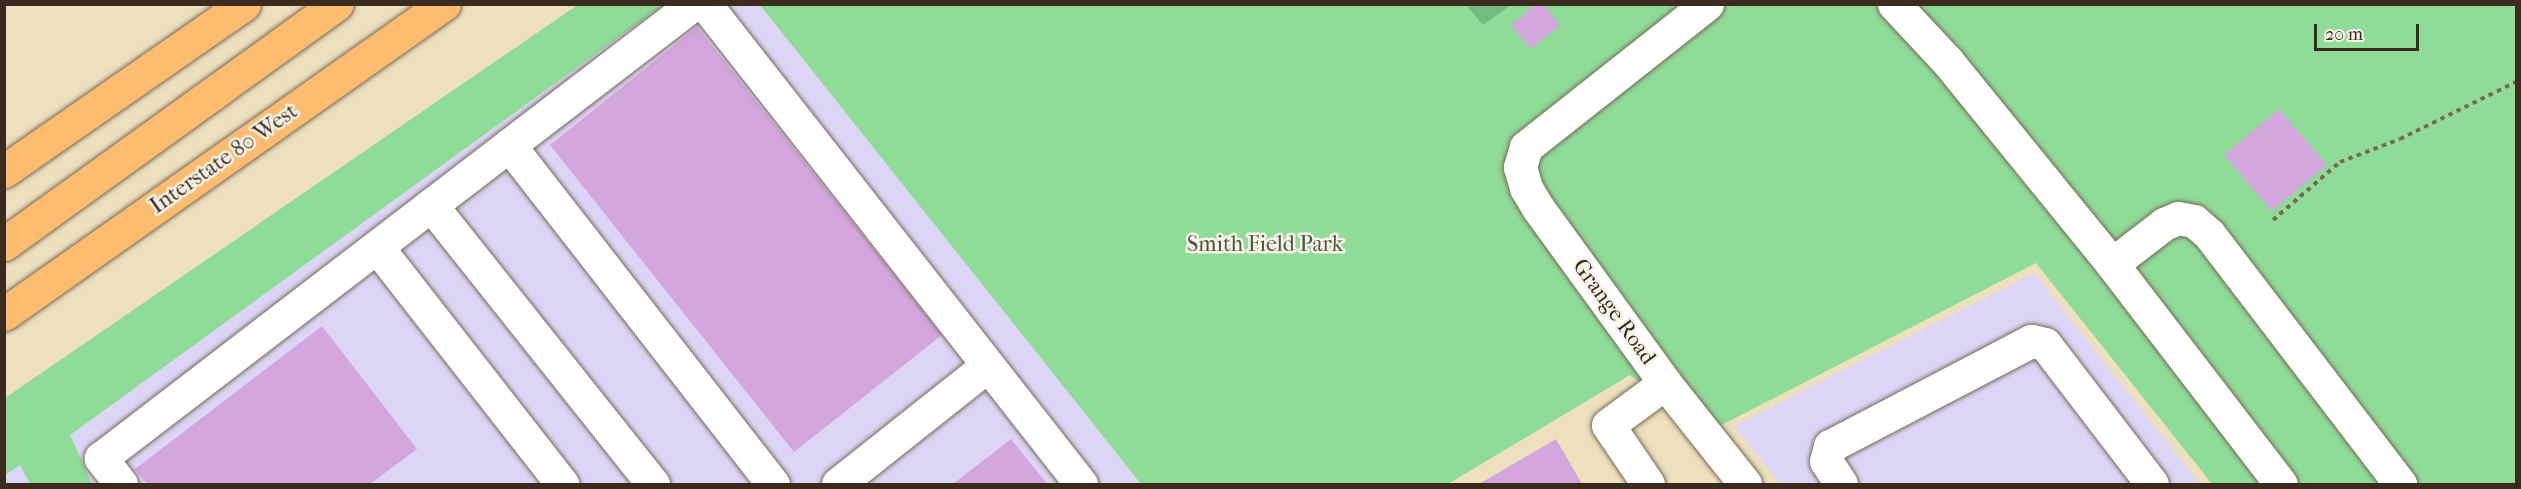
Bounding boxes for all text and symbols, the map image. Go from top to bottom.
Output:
scale bar [2317,12,2422,50]
text: 20 m [2325,24,2363,45]
street label: Interstate 80 West [145,98,303,220]
park label: Smith Field Park [1187,232,1343,258]
street label: Grange Road [1567,254,1661,370]

